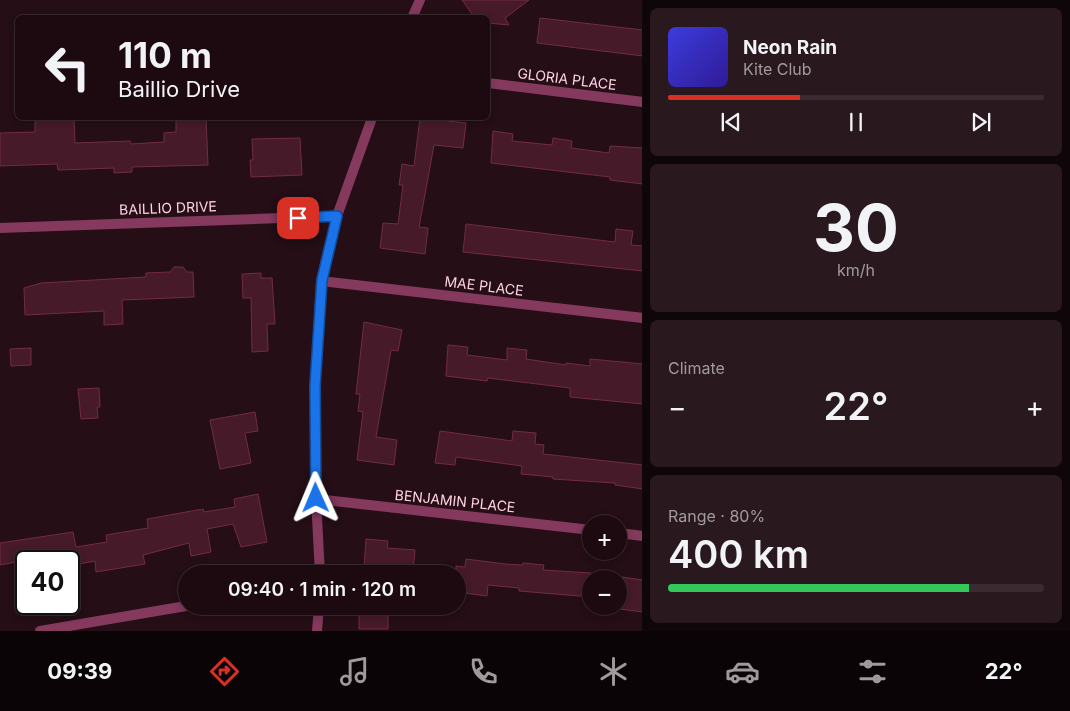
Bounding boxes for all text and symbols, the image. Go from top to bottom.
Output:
text: 110 m [118,34,212,76]
icon: left [35,35,100,100]
text: Neon Rain [743,36,837,59]
text: Kite Club [743,59,812,79]
street label: GLORIA PLACE [517,64,618,93]
text: Baillio Drive [118,76,240,102]
icon: previous [717,108,745,136]
icon: pause [842,108,870,136]
icon: next [967,108,995,136]
text: 30 [813,188,899,267]
street label: BAILLIO DRIVE [119,197,217,218]
pin [277,197,319,239]
icon: arrive [284,204,312,232]
text: km/h [837,260,875,280]
street label: MAE PLACE [444,272,524,299]
text: Climate [668,358,725,378]
text: 22° [824,383,888,429]
text: − [668,390,687,424]
text: + [1025,390,1044,424]
position arrow [289,471,341,523]
street label: BENJAMIN PLACE [394,486,516,515]
text: Range · 80% [668,506,765,526]
map controls [582,515,627,615]
button: + [582,515,627,560]
text: 400 km [668,531,809,577]
speed limit sign: 40 [15,550,80,615]
button: − [582,570,627,615]
text: 09:40 · 1 min · 120 m [228,578,416,601]
icon: directions [207,654,242,689]
icon: music [337,654,372,689]
icon: phone [466,654,501,689]
icon: climate [596,654,631,689]
icon: car [725,654,760,689]
icon: filters [855,654,890,689]
text: 09:39 [47,658,112,684]
text: 22° [985,658,1023,684]

